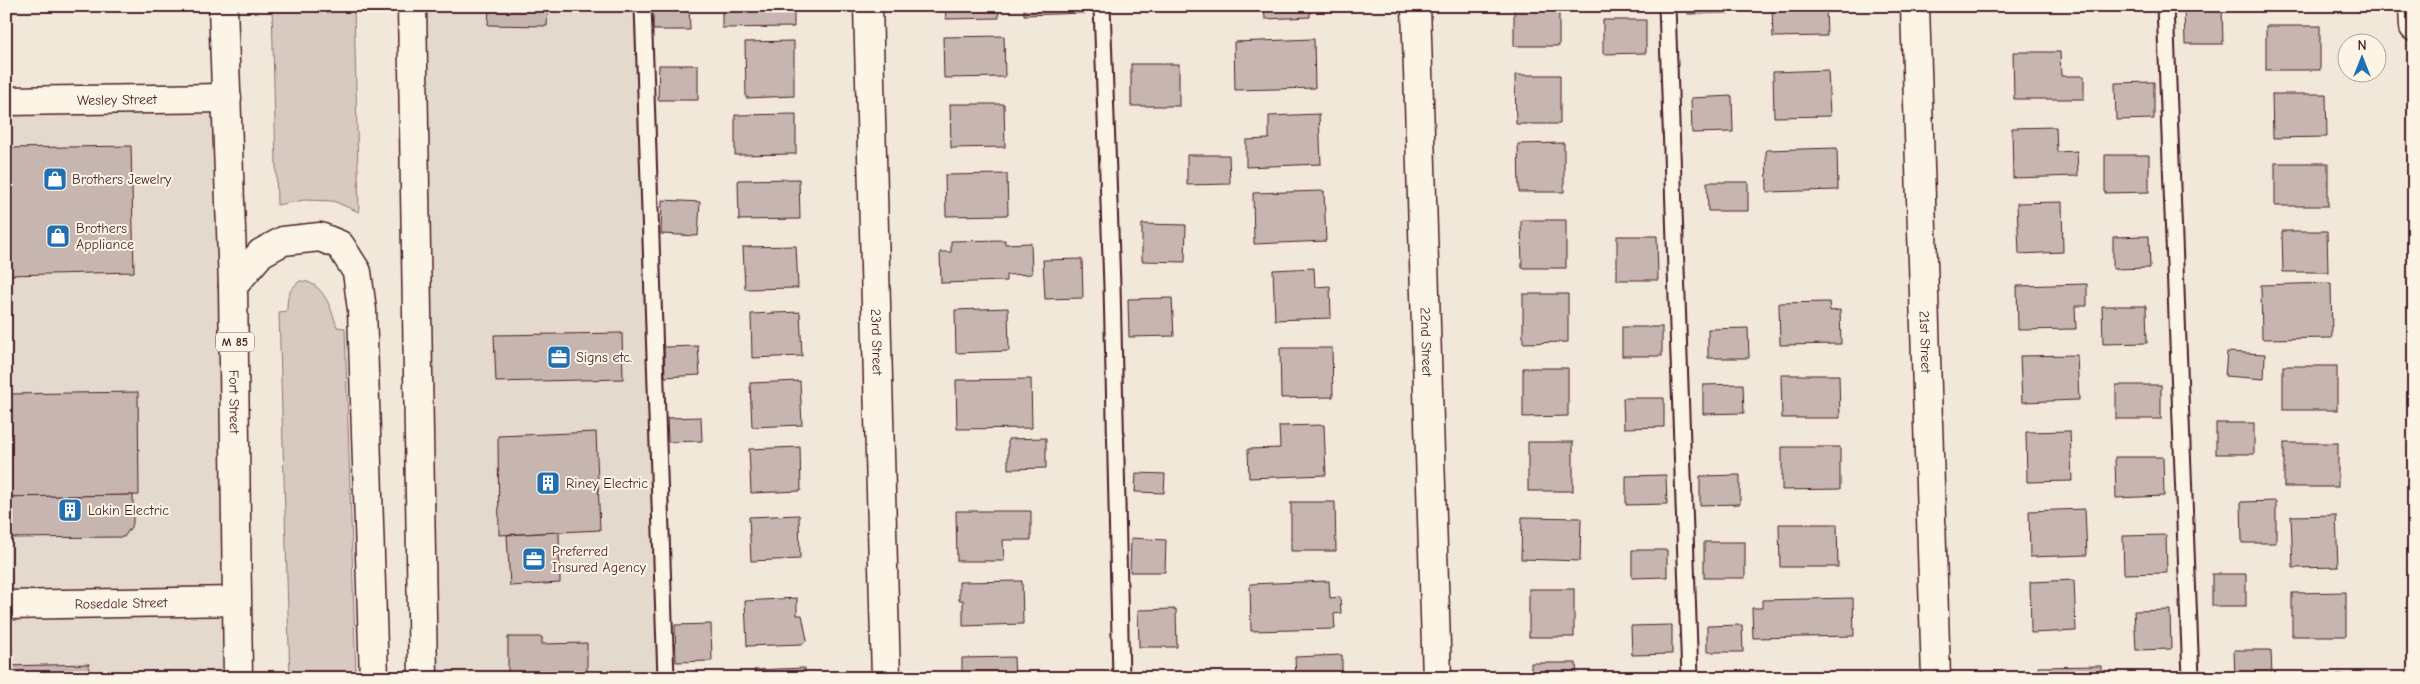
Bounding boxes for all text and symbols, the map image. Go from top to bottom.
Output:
north arrow [2338,32,2388,82]
text: N [2357,37,2367,54]
street label: Wesley Street [77,90,158,109]
shop icon: Brothers Jewelry [42,166,68,192]
place label: Brothers Jewelry [72,171,172,188]
place label: Brothers Appliance [76,220,134,253]
shop icon: Brothers Appliance [45,223,71,249]
street label: 22nd Street [1417,307,1436,378]
street label: 23rd Street [868,308,886,376]
street label: 21st Street [1916,310,1935,374]
road number: M 85 [216,332,254,352]
office icon: Signs etc. [546,344,572,370]
place label: Signs etc. [576,349,632,366]
street label: Fort Street [226,370,243,435]
building icon: Riney Electric [535,470,561,496]
place label: Riney Electric [566,475,648,492]
building icon: Lakin Electric [57,497,83,523]
place label: Lakin Electric [88,502,169,519]
place label: Preferred Insured Agency [552,543,647,576]
office icon: Preferred Insured Agency [521,546,547,572]
street label: Rosedale Street [74,594,169,612]

